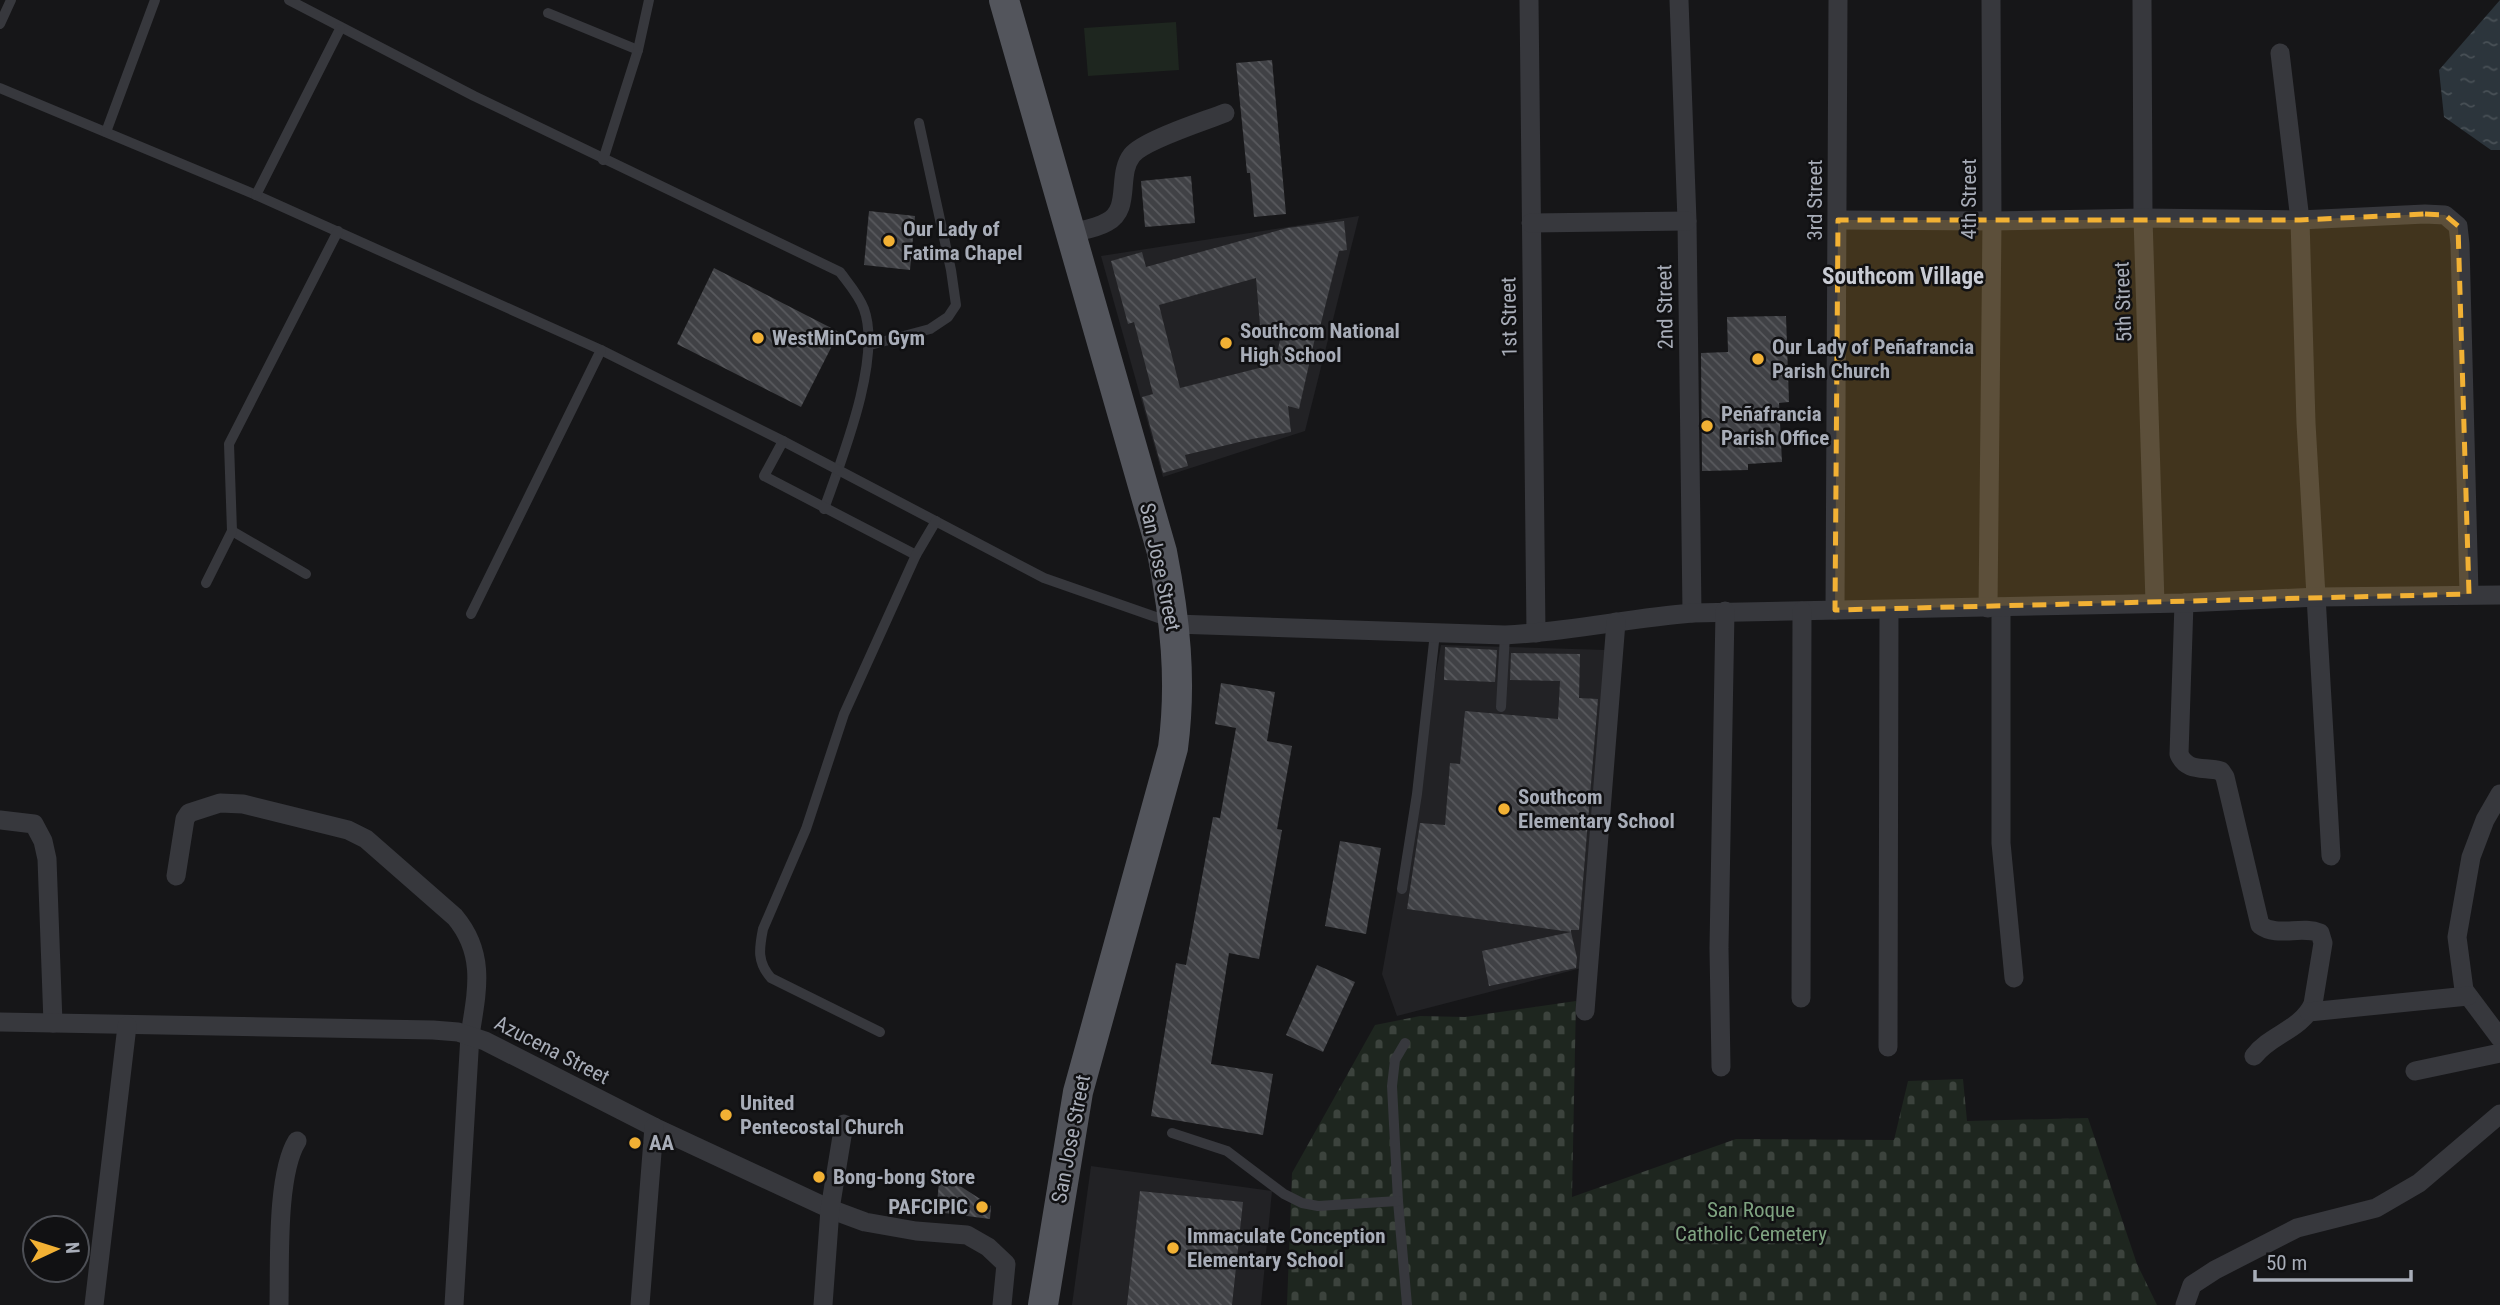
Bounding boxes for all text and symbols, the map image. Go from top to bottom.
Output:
street label: 3rd Street [1803,159,1827,241]
street label: 4th Street [1957,159,1981,239]
place label: Our Lady of Fatima Chapel [903,217,1023,265]
marker: Our Lady of Fatima Chapel [881,233,897,249]
street label: 5th Street [2110,261,2136,343]
district label: Southcom Village [1822,263,1984,290]
street label: 2nd Street [1652,264,1678,350]
street label: 1st Street [1496,277,1522,357]
place label: Southcom National High School [1240,319,1400,367]
place label: WestMinCom Gym [772,326,925,350]
marker: WestMinCom Gym [750,330,766,346]
marker: Southcom National High School [1218,335,1234,351]
place label: Our Lady of Peñafrancia Parish Church [1772,335,1974,383]
marker: Our Lady of Peñafrancia Parish Church [1750,351,1766,367]
place label: Peñafrancia Parish Office [1721,402,1829,450]
marker: Peñafrancia Parish Office [1699,418,1715,434]
street label: San Jose Street [1135,501,1185,633]
place label: Southcom Elementary School [1518,785,1675,833]
marker: Southcom Elementary School [1496,801,1512,817]
street label: Azucena Street [491,1011,613,1089]
street label: San Jose Street [1047,1073,1095,1205]
place label: United Pentecostal Church [740,1091,904,1139]
marker: United Pentecostal Church [718,1107,734,1123]
place label: AA [649,1131,675,1155]
marker: AA [627,1135,643,1151]
place label: Bong-bong Store [833,1165,975,1189]
marker: Bong-bong Store [811,1169,827,1185]
place label: PAFCIPIC [888,1195,968,1219]
park label: San Roque Catholic Cemetery [1675,1198,1827,1246]
marker: PAFCIPIC [974,1199,990,1215]
north arrow [21,1214,91,1284]
place label: Immaculate Conception Elementary School [1187,1224,1386,1272]
scale bar [2255,1238,2411,1282]
marker: Immaculate Conception Elementary School [1165,1240,1181,1256]
text: N [61,1241,84,1254]
text: 50 m [2266,1251,2307,1275]

